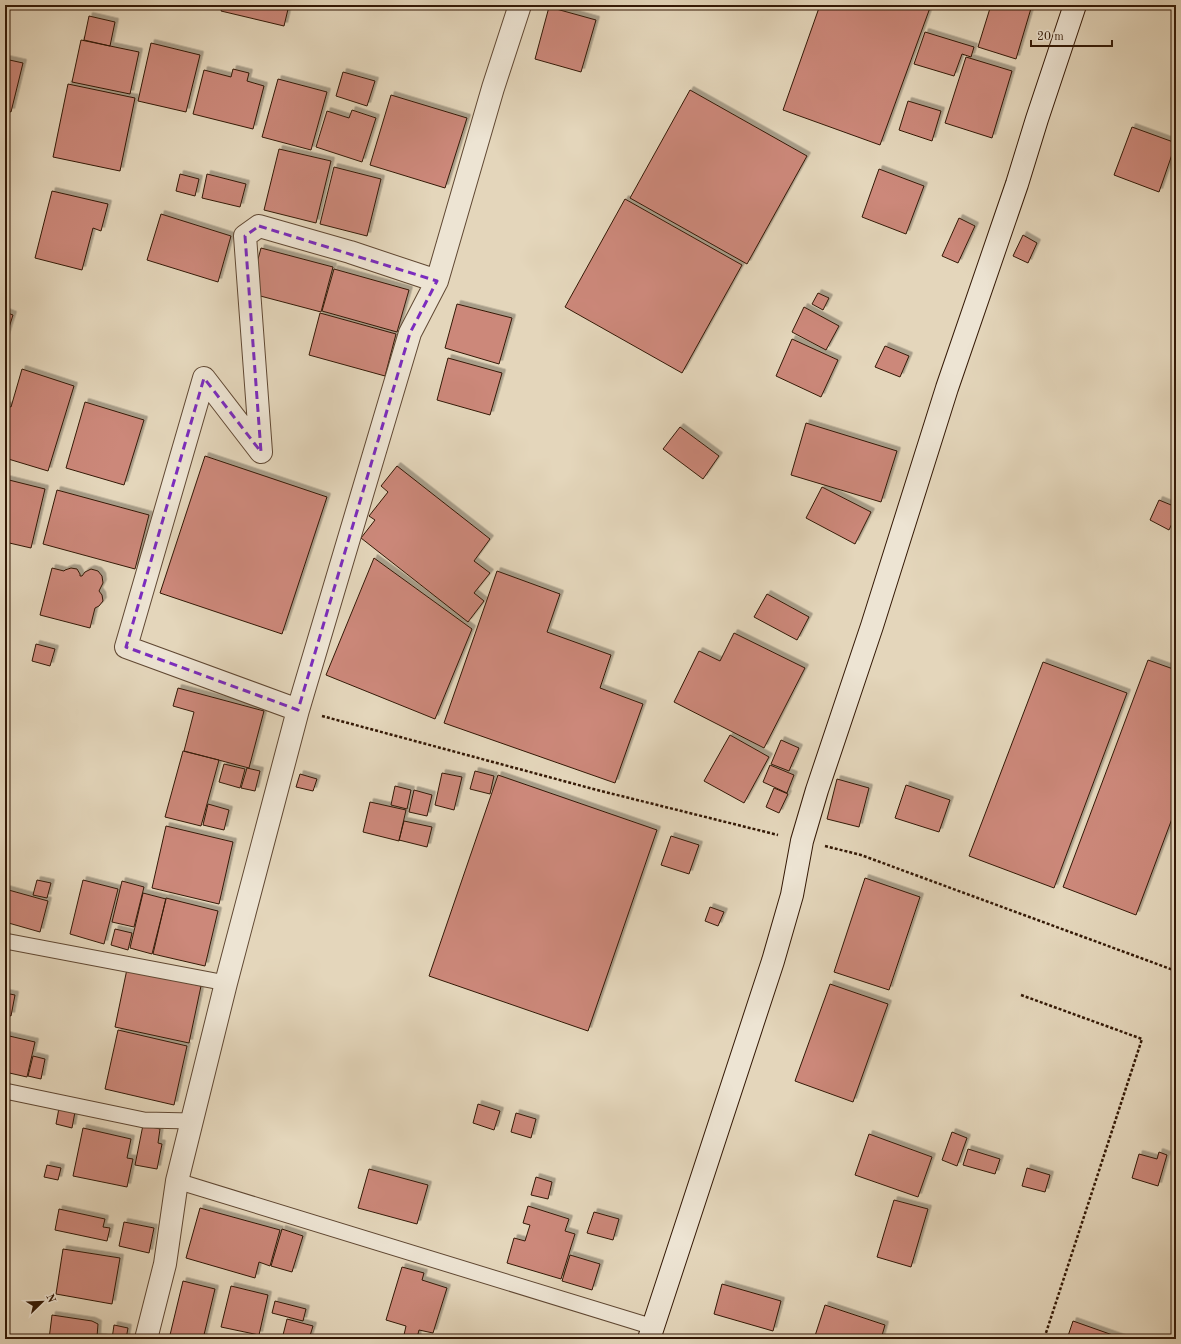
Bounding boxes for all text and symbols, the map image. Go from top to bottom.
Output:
scale bar [1031,22,1112,48]
text: 20 m [1037,31,1064,43]
north arrow [22,1282,62,1322]
text: N [43,1293,57,1305]

